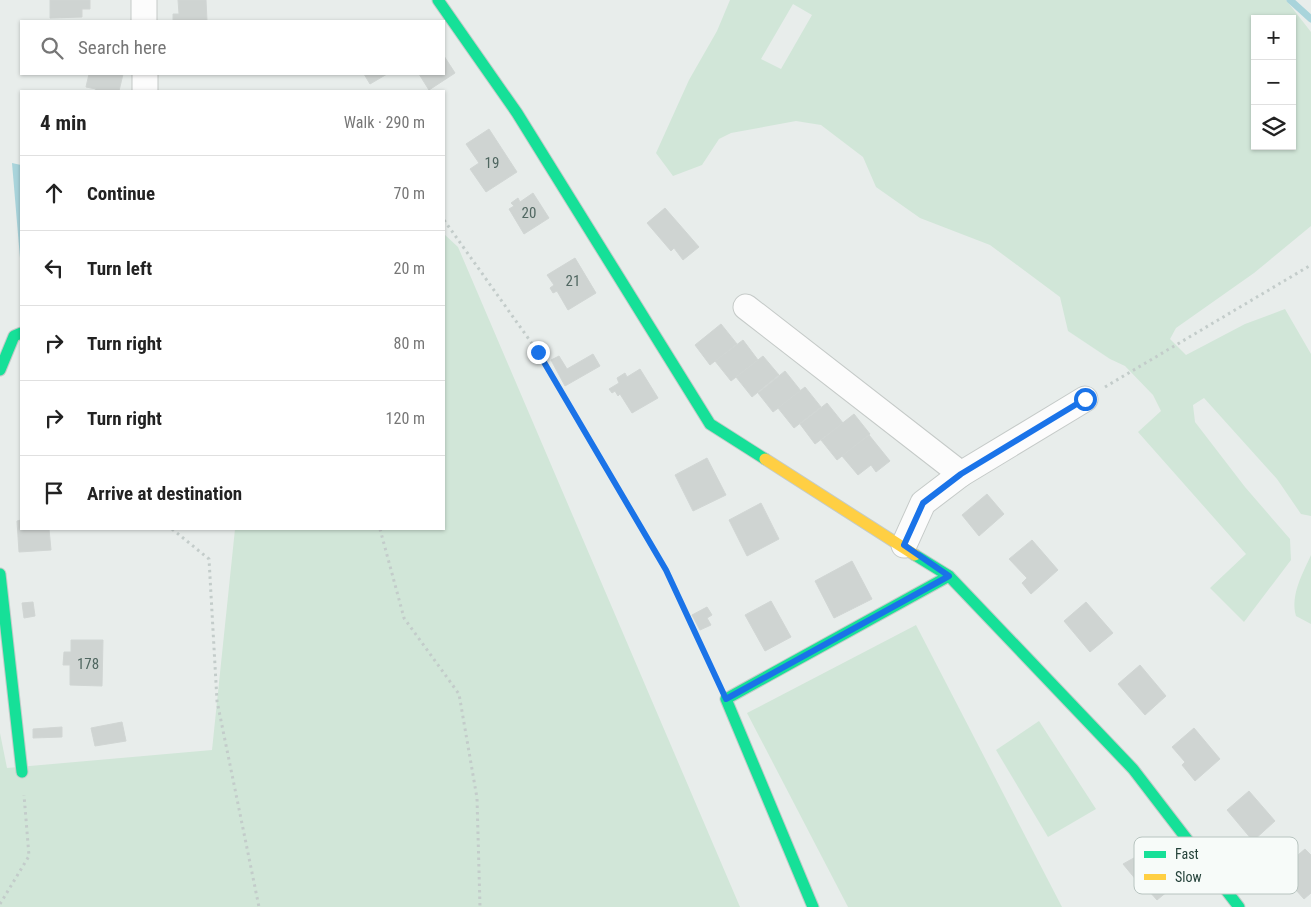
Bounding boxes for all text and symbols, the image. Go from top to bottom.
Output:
map controls [1251,15,1296,150]
button: + [1251,15,1296,60]
search box [20,20,445,75]
icon: search [38,34,66,62]
text: Search here [78,36,166,59]
button: − [1251,60,1296,105]
button: layers [1251,105,1296,150]
text: 4 min [40,111,87,135]
text: Walk · 290 m [344,113,425,132]
house number: 19 [485,154,499,172]
icon: ahead [40,179,68,207]
text: Continue [87,182,155,205]
text: 70 m [393,184,425,203]
house number: 20 [522,204,536,222]
icon: left [40,254,68,282]
text: Turn left [87,257,152,280]
text: 20 m [393,259,425,278]
house number: 21 [566,272,580,290]
icon: right [40,329,68,357]
text: Turn right [87,332,162,355]
text: 80 m [393,334,425,353]
route end [527,341,550,364]
route start [1074,388,1097,411]
icon: right [40,404,68,432]
text: Turn right [87,407,162,430]
text: 120 m [386,409,425,428]
icon: arrive [40,479,68,507]
text: Arrive at destination [87,482,242,505]
house number: 178 [77,655,99,673]
legend [1134,837,1298,894]
text: Fast [1175,846,1199,862]
text: Slow [1175,869,1202,885]

